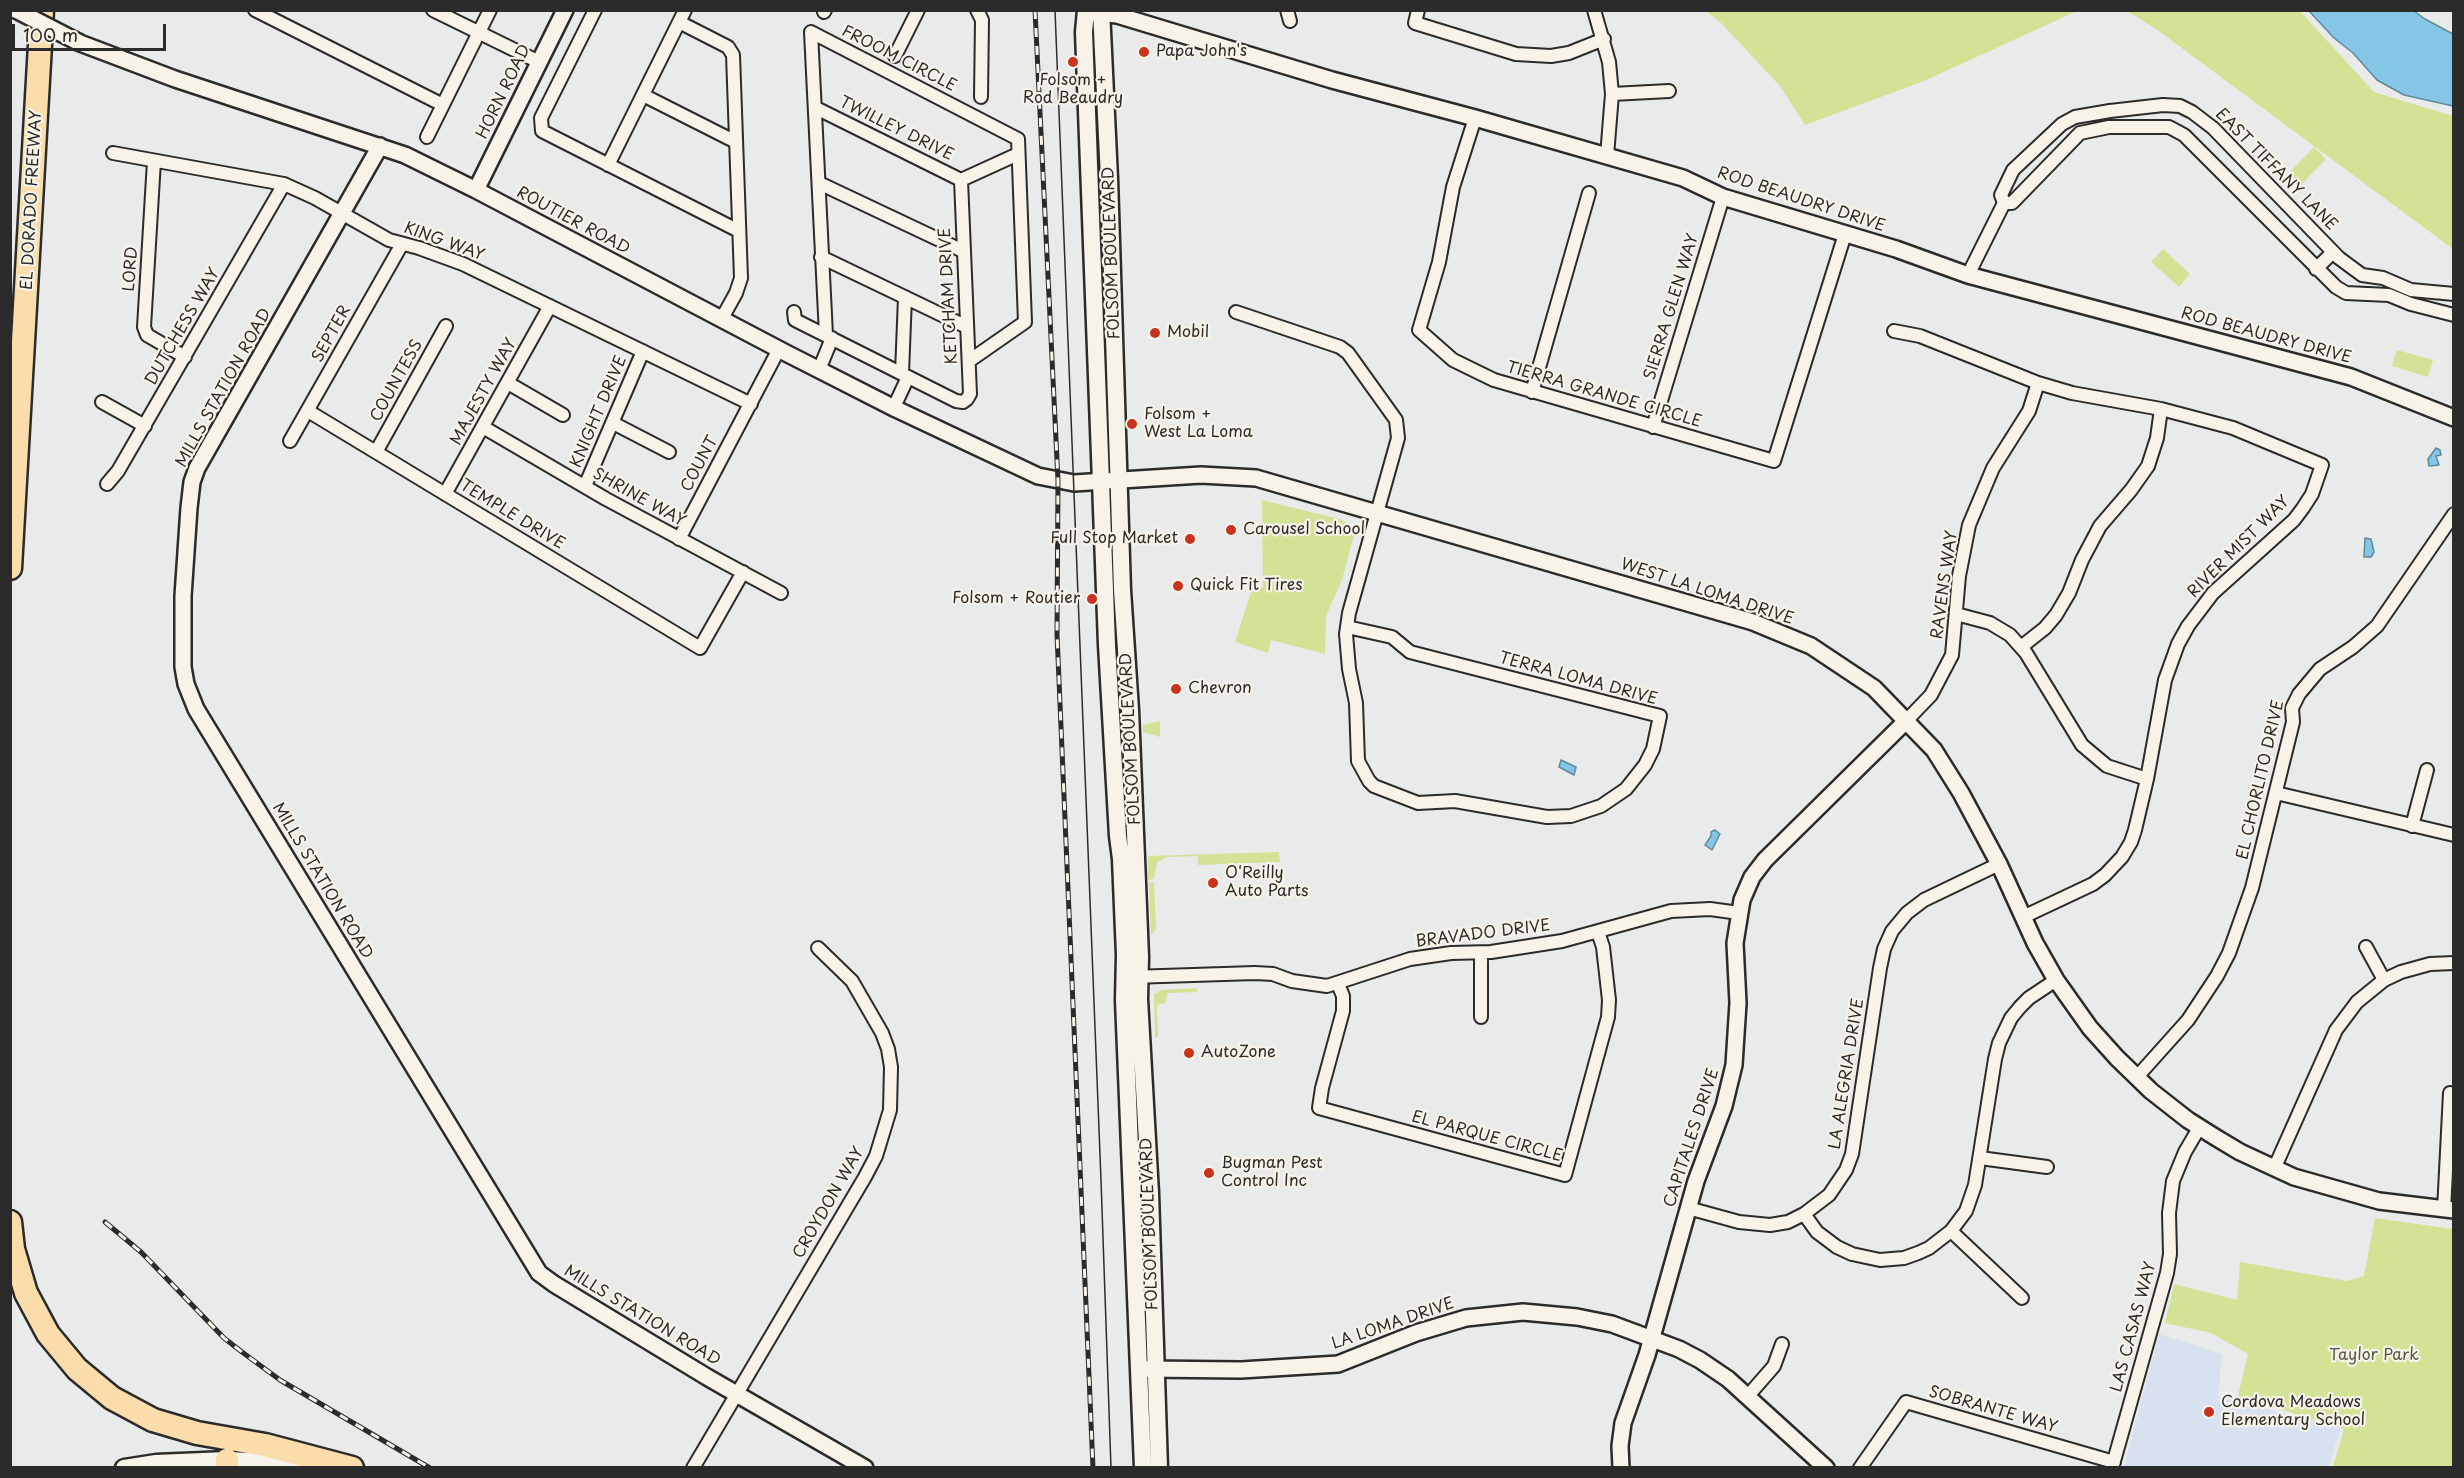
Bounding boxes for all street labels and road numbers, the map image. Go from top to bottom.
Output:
street label: FROOM CIRCLE [838,22,960,96]
street label: HORN ROAD [473,42,535,142]
street label: TWILLEY DRIVE [836,93,956,165]
street label: EAST TIFFANY LANE [2211,105,2341,235]
street label: EL DORADO FREEWAY [18,110,46,290]
street label: ROD BEAUDRY DRIVE [1715,164,1887,236]
street label: FOLSOM BOULEVARD [1099,166,1125,340]
street label: ROUTIER ROAD [513,183,633,259]
street label: KING WAY [401,219,487,265]
street label: KETCHAM DRIVE [936,227,962,365]
street label: SIERRA GLEN WAY [1641,232,1703,382]
street label: LORD [120,246,142,292]
street label: DUTCHESS WAY [142,265,224,389]
street label: SEPTER [308,302,356,366]
street label: ROD BEAUDRY DRIVE [2179,304,2353,368]
street label: MILLS STATION ROAD [172,305,276,471]
street label: MAJESTY WAY [447,335,521,449]
street label: COUNTESS [367,337,427,425]
street label: KNIGHT DRIVE [567,353,631,471]
street label: TIERRA GRANDE CIRCLE [1504,358,1704,432]
street label: COUNT [677,433,723,495]
street label: SHRINE WAY [589,465,689,531]
street label: TEMPLE DRIVE [456,476,568,554]
street label: RIVER MIST WAY [2184,492,2294,602]
street label: RAVENS WAY [1928,529,1962,641]
street label: WEST LA LOMA DRIVE [1618,555,1796,629]
street label: TERRA LOMA DRIVE [1497,649,1659,709]
street label: FOLSOM BOULEVARD [1117,652,1145,826]
street label: EL CHORLITO DRIVE [2233,698,2289,862]
street label: MILLS STATION ROAD [268,799,376,963]
street label: BRAVADO DRIVE [1415,916,1551,952]
street label: LA ALEGRIA DRIVE [1826,997,1868,1151]
street label: CAPITALES DRIVE [1660,1066,1724,1210]
street label: EL PARQUE CIRCLE [1409,1108,1565,1166]
street label: FOLSOM BOULEVARD [1137,1137,1163,1311]
street label: CROYDON WAY [789,1144,869,1262]
street label: LAS CASAS WAY [2107,1260,2161,1394]
street label: MILLS STATION ROAD [560,1262,724,1370]
street label: LA LOMA DRIVE [1329,1294,1457,1354]
street label: SOBRANTE WAY [1927,1382,2059,1438]

